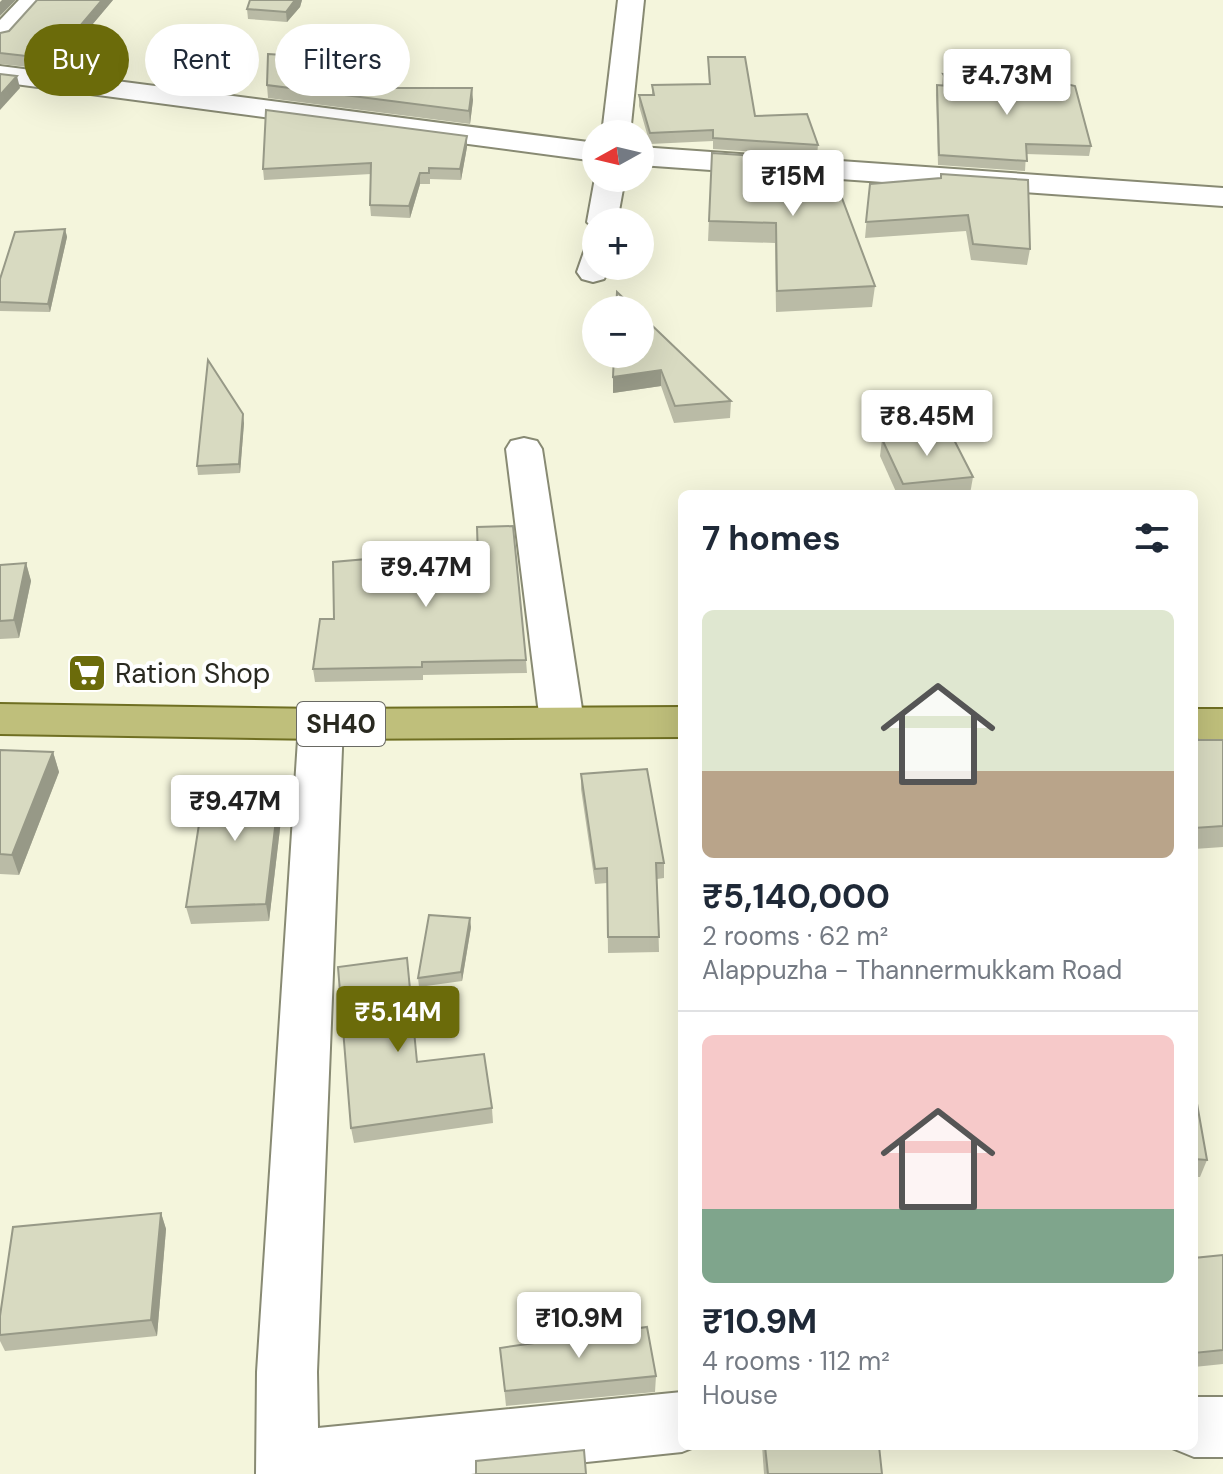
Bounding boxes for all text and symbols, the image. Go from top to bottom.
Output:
chip: Buy [24,24,129,96]
chip: Rent [145,24,259,96]
chip: Filters [275,24,410,96]
pin: ₹4.73M [942,49,1072,117]
text: ₹4.73M [961,58,1053,92]
north arrow [582,120,654,192]
map controls [582,120,654,368]
pin: ₹15M [746,150,840,218]
text: ₹15M [761,159,825,193]
button: + [582,208,654,280]
button: − [582,296,654,368]
pin: ₹8.45M [862,390,992,458]
text: ₹8.45M [879,399,975,433]
text: 7 homes [702,516,841,561]
icon: filters [1130,516,1174,560]
pin: ₹9.47M [361,541,491,609]
text: ₹9.47M [380,550,472,584]
supermarket icon: Ration Shop [66,652,108,694]
place label: Ration Shop [115,655,270,692]
icon: home [866,662,1010,806]
road number: SH40 [297,702,385,746]
pin: ₹9.47M [170,775,300,843]
text: ₹9.47M [189,784,281,818]
text: ₹5,140,000 [702,874,890,919]
text: 2 rooms · 62 m² [702,919,888,953]
text: Alappuzha - Thannermukkam Road [702,953,1122,987]
pin: ₹5.14M [333,986,463,1054]
text: ₹5.14M [354,995,442,1029]
icon: home [866,1087,1010,1231]
pin: ₹10.9M [514,1292,644,1360]
text: ₹10.9M [702,1299,817,1344]
text: ₹10.9M [535,1301,623,1335]
text: 4 rooms · 112 m² [702,1344,890,1378]
text: House [702,1378,778,1412]

